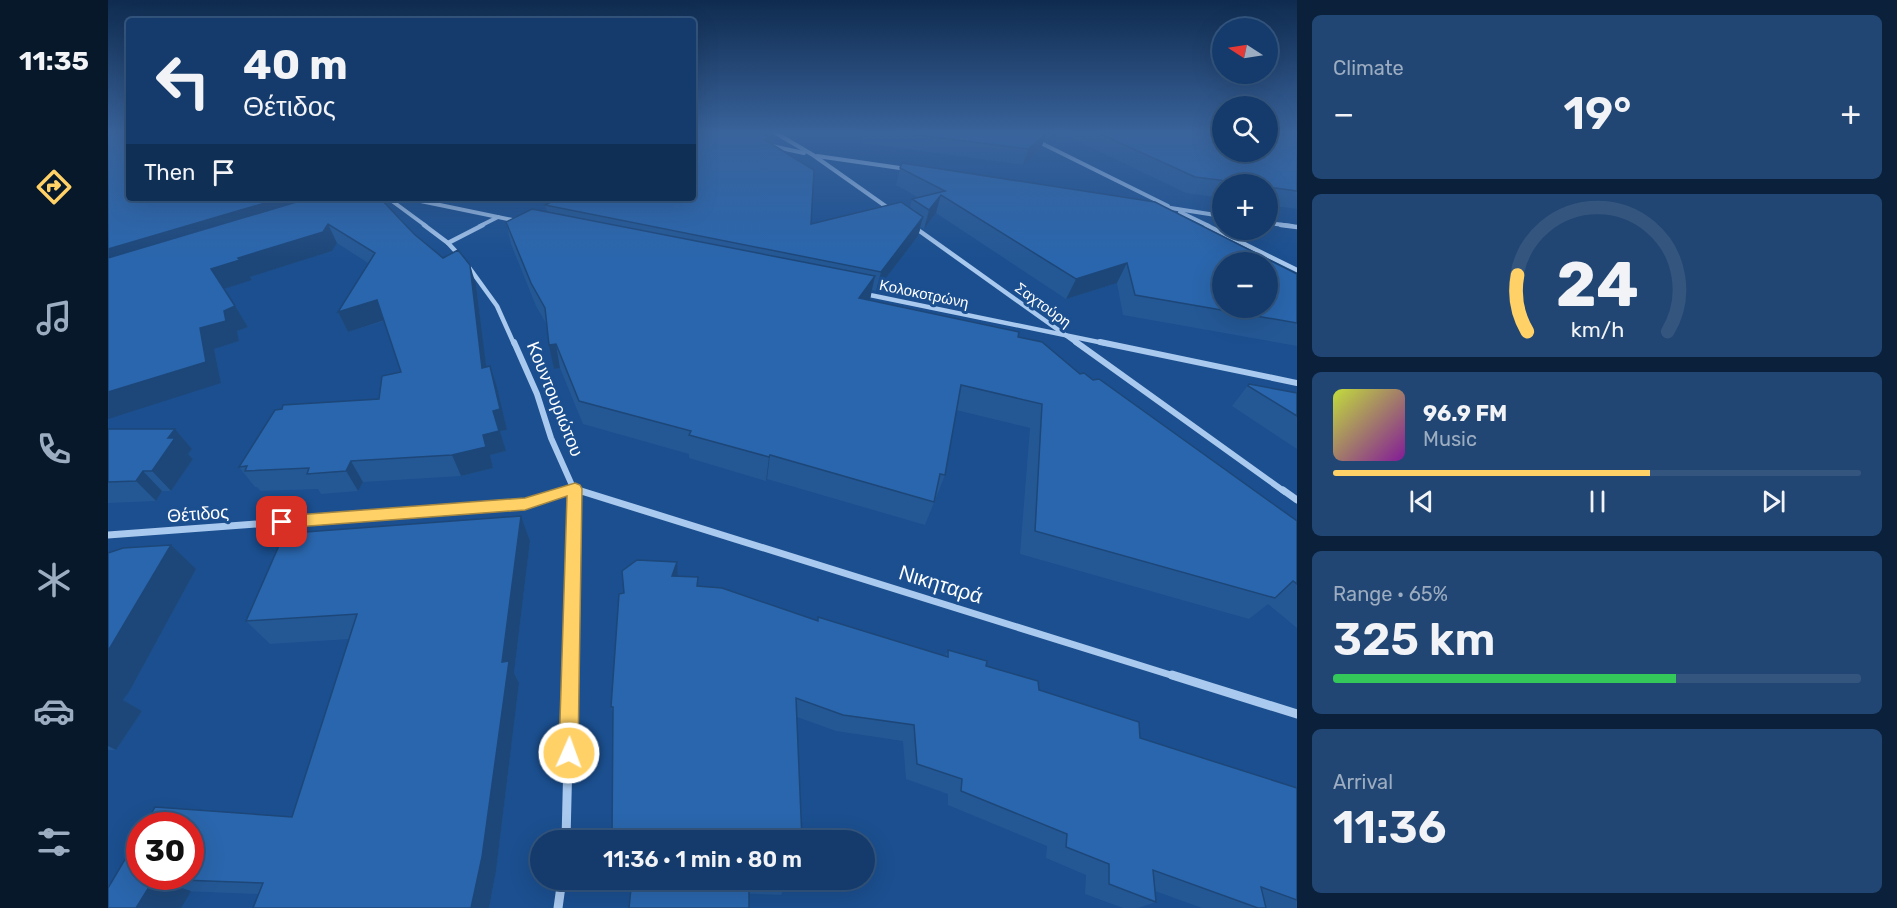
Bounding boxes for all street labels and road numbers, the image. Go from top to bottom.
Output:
street label: Κολοκοτρώνη [878,276,970,312]
street label: Σαχτούρη [1011,279,1075,331]
street label: Κουντουριώτου [522,338,588,460]
street label: Θέτιδος [166,501,230,527]
street label: Νικηταρά [896,559,986,609]

